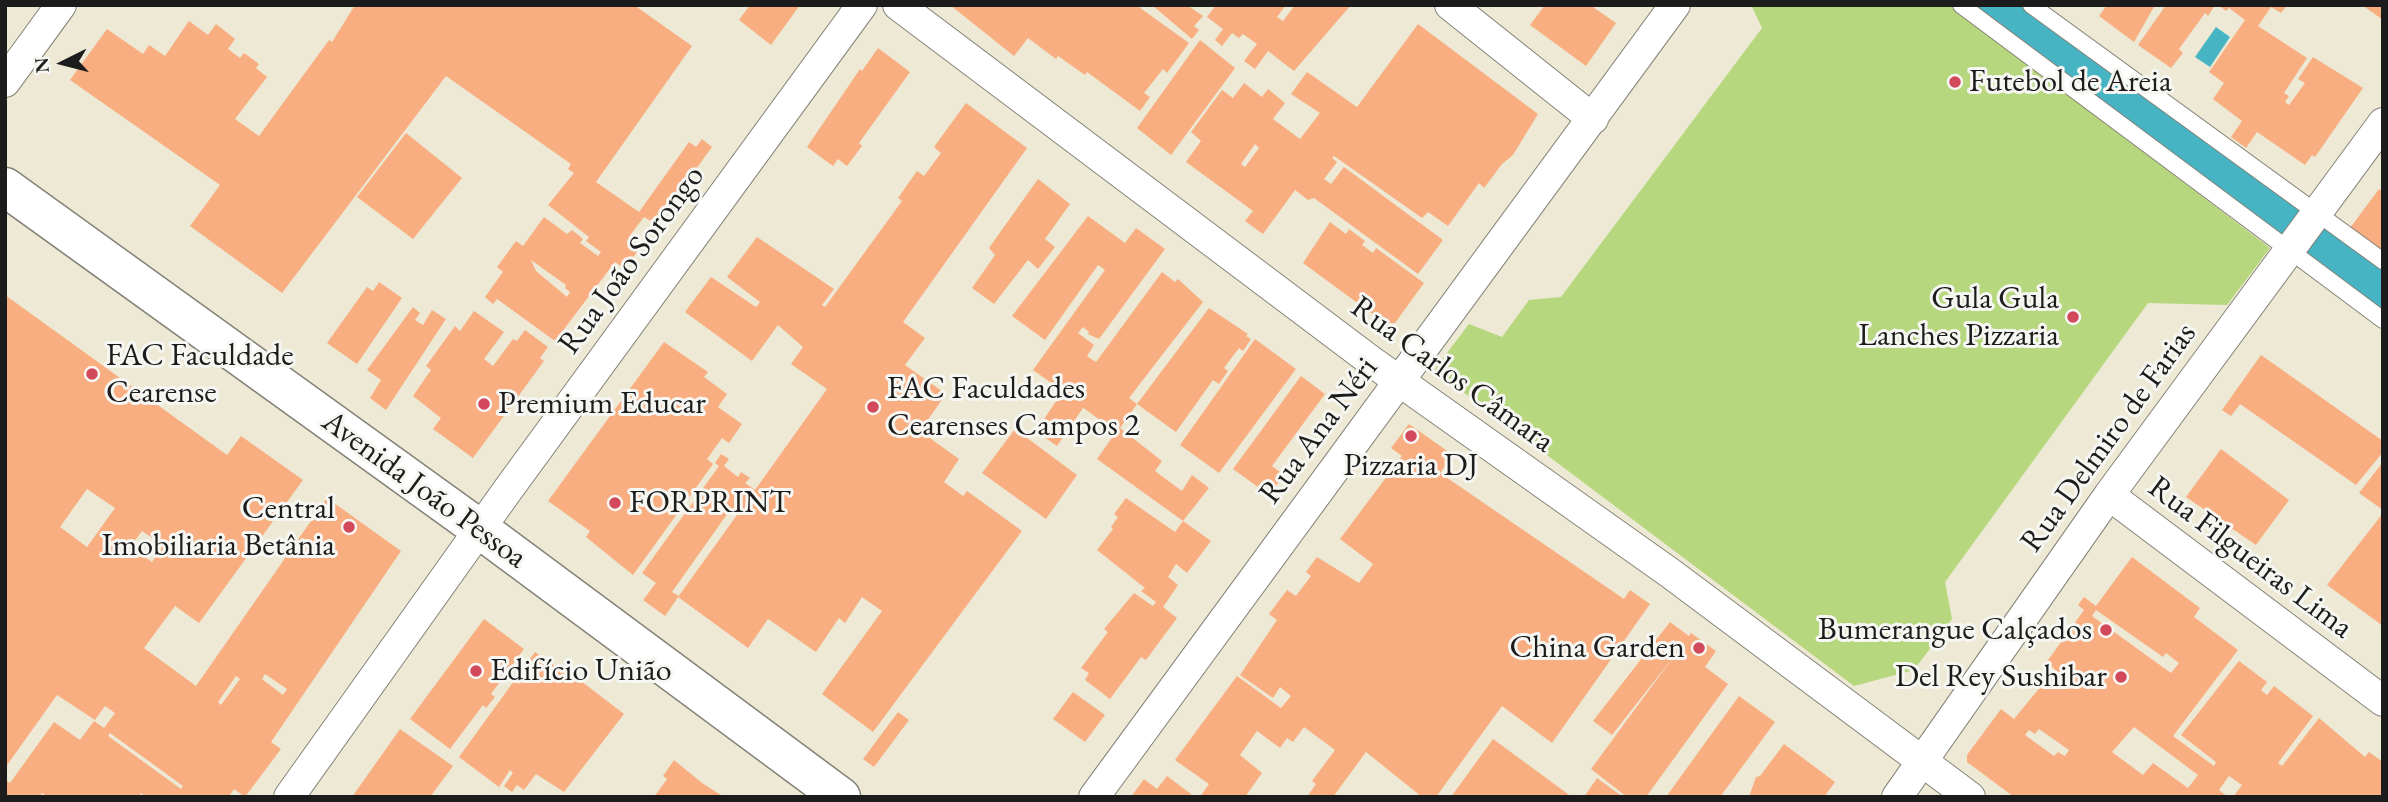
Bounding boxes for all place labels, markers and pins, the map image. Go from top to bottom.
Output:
place label: Futebol de Areia [1969,63,2172,101]
marker: Futebol de Areia [1947,74,1963,90]
place label: Gula Gula Lanches Pizzaria [1858,280,2059,355]
marker: Gula Gula Lanches Pizzaria [2065,309,2081,325]
place label: FAC Faculdade Cearense [106,337,294,412]
marker: FAC Faculdade Cearense [84,366,100,382]
place label: FAC Faculdades Cearenses Campos 2 [887,370,1140,445]
place label: Premium Educar [498,385,706,423]
marker: Premium Educar [476,396,492,412]
marker: FAC Faculdades Cearenses Campos 2 [865,399,881,415]
marker: Pizzaria DJ [1403,428,1419,444]
place label: Pizzaria DJ [1343,447,1479,485]
place label: FORPRINT [629,484,791,522]
place label: Central Imobiliaria Betânia [101,490,335,565]
marker: FORPRINT [607,495,623,511]
marker: Central Imobiliaria Betânia [341,519,357,535]
place label: Bumerangue Calçados [1818,611,2092,649]
marker: Bumerangue Calçados [2098,622,2114,638]
place label: China Garden [1510,629,1685,667]
marker: China Garden [1691,640,1707,656]
place label: Edifício União [490,652,672,690]
place label: Del Rey Sushibar [1895,658,2107,696]
marker: Edifício União [468,663,484,679]
marker: Del Rey Sushibar [2113,669,2129,685]

